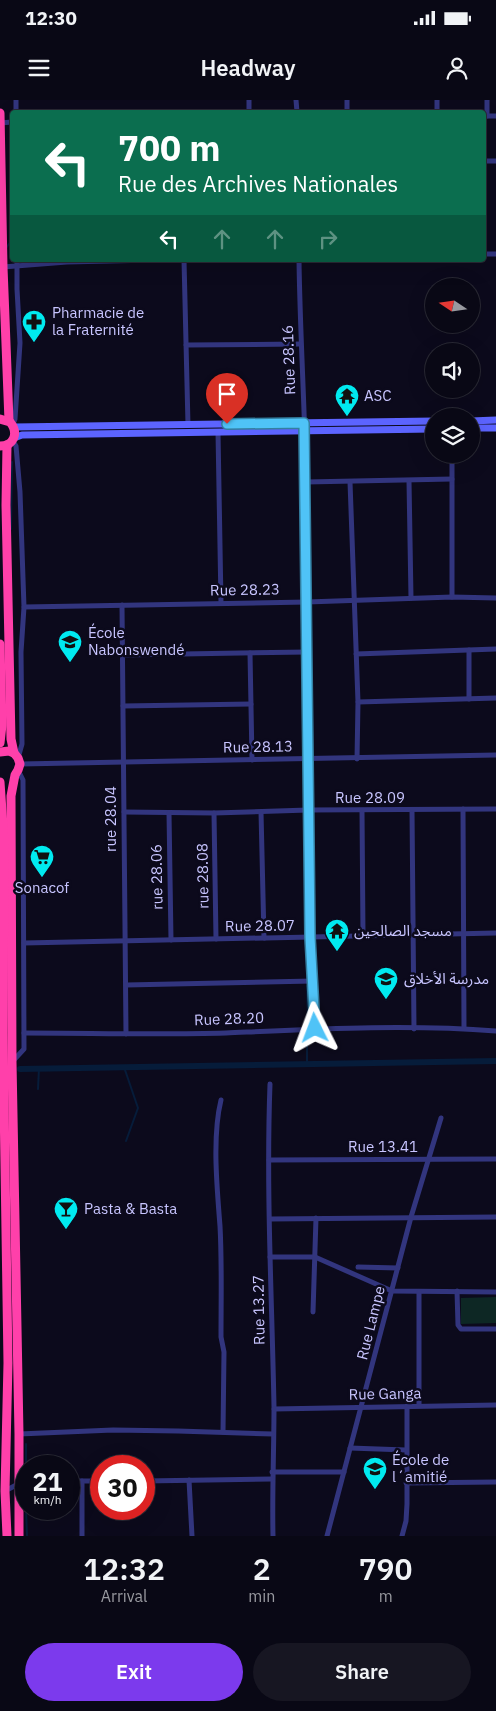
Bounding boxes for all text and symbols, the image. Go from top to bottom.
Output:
text: 12:30 [25,6,77,30]
text: Headway [201,53,296,82]
icon: menu [25,54,53,82]
icon: person [443,54,471,82]
text: 700 m [118,125,221,171]
icon: left [35,130,100,195]
text: Rue des Archives Nationales [118,169,398,198]
icon: left [155,225,183,253]
icon: ahead [208,225,236,253]
icon: ahead [261,225,289,253]
icon: right [314,225,342,253]
north arrow [425,278,480,332]
map controls [425,278,480,463]
place label: Pharmacie de la Fraternité [52,303,144,339]
pharmacy icon: Pharmacie de la Fraternité [21,309,47,343]
street label: Rue 28.16 [278,325,299,395]
button: sound [425,343,480,398]
pin [206,373,248,424]
icon: arrive [213,380,241,408]
temple icon: ASC [334,383,360,417]
place label: ASC [364,386,392,405]
button: layers [425,408,480,463]
street label: Rue 28.23 [210,579,280,600]
place label: École Nabonswendé [88,623,185,659]
school or university icon: École Nabonswendé [57,629,83,663]
street label: Rue 28.13 [223,736,293,757]
street label: rue 28.04 [101,786,120,852]
street label: Rue 28.09 [335,788,405,807]
street label: rue 28.08 [192,843,213,909]
supermarket icon: Sonacof [29,844,55,878]
street label: rue 28.06 [146,844,167,910]
place label: Sonacof [15,878,69,897]
street label: Rue 28.07 [225,915,295,936]
temple icon: مسجد الصالحين [324,918,350,952]
place label: مسجد الصالحين [354,921,452,940]
school or university icon: مدرسة الأخلاق [373,966,399,1000]
place label: مدرسة الأخلاق [404,969,489,988]
position arrow [288,1001,340,1053]
street label: Rue 28.20 [194,1008,264,1029]
street label: Rue 13.41 [348,1137,418,1156]
bar icon: Pasta & Basta [53,1196,79,1230]
place label: Pasta & Basta [84,1199,177,1218]
street label: Rue 13.27 [248,1275,269,1345]
street label: Rue Lampe [352,1284,389,1362]
street label: Rue Ganga [348,1383,422,1404]
place label: École de l´amitié [392,1450,449,1486]
speed limit sign: 30 [90,1455,155,1520]
school or university icon: École de l´amitié [362,1456,388,1490]
text: 21 [32,1465,63,1498]
text: km/h [33,1492,62,1507]
text: 12:32 [83,1549,165,1588]
text: 2 [253,1549,271,1588]
text: 790 [359,1549,413,1588]
text: Arrival [101,1586,147,1606]
text: min [248,1586,275,1606]
text: m [379,1586,393,1606]
button: Exit [25,1643,243,1701]
button: Share [253,1643,471,1701]

